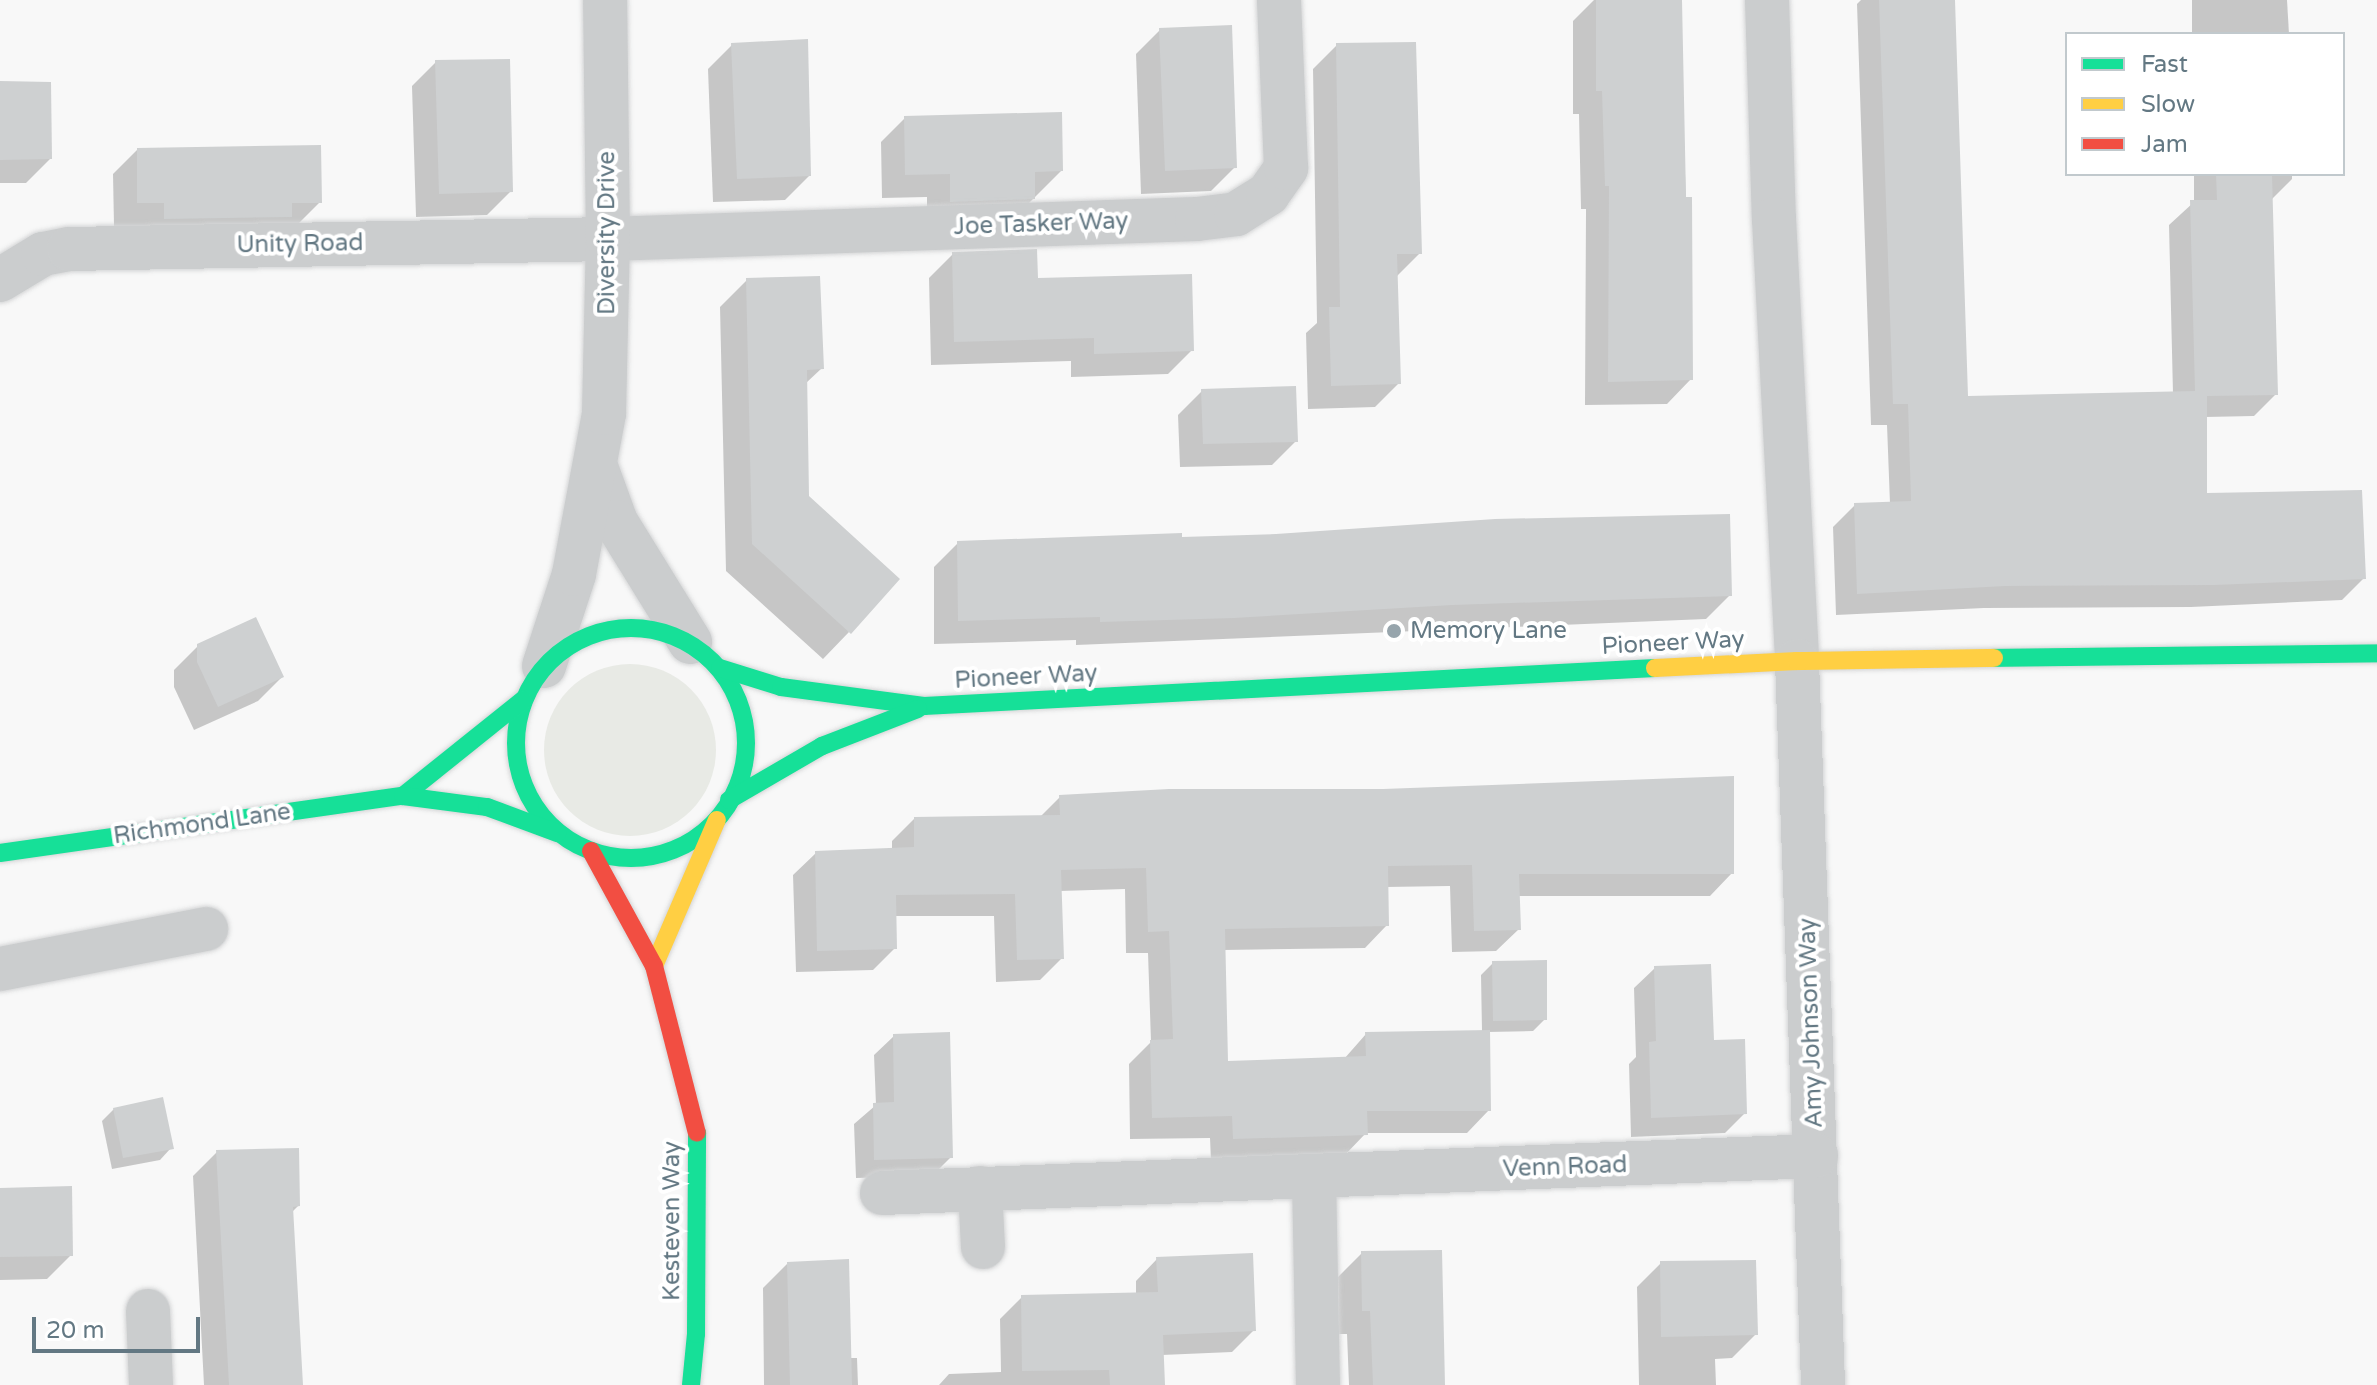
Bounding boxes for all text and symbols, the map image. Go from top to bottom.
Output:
legend [2065,32,2345,176]
text: Fast [2141,50,2188,79]
text: Slow [2141,90,2195,119]
text: Jam [2141,130,2188,159]
street label: Diversity Drive [593,151,621,315]
street label: Joe Tasker Way [953,207,1129,241]
street label: Unity Road [236,228,364,260]
place label: Memory Lane [1410,617,1567,645]
marker: Memory Lane [1385,622,1403,640]
street label: Pioneer Way [1601,625,1745,661]
street label: Pioneer Way [954,659,1098,695]
street label: Richmond Lane [112,797,292,851]
street label: Amy Johnson Way [1793,917,1829,1129]
street label: Kesteven Way [658,1141,686,1301]
street label: Venn Road [1502,1150,1628,1184]
scale bar [36,1301,204,1351]
text: 20 m [46,1316,104,1345]

